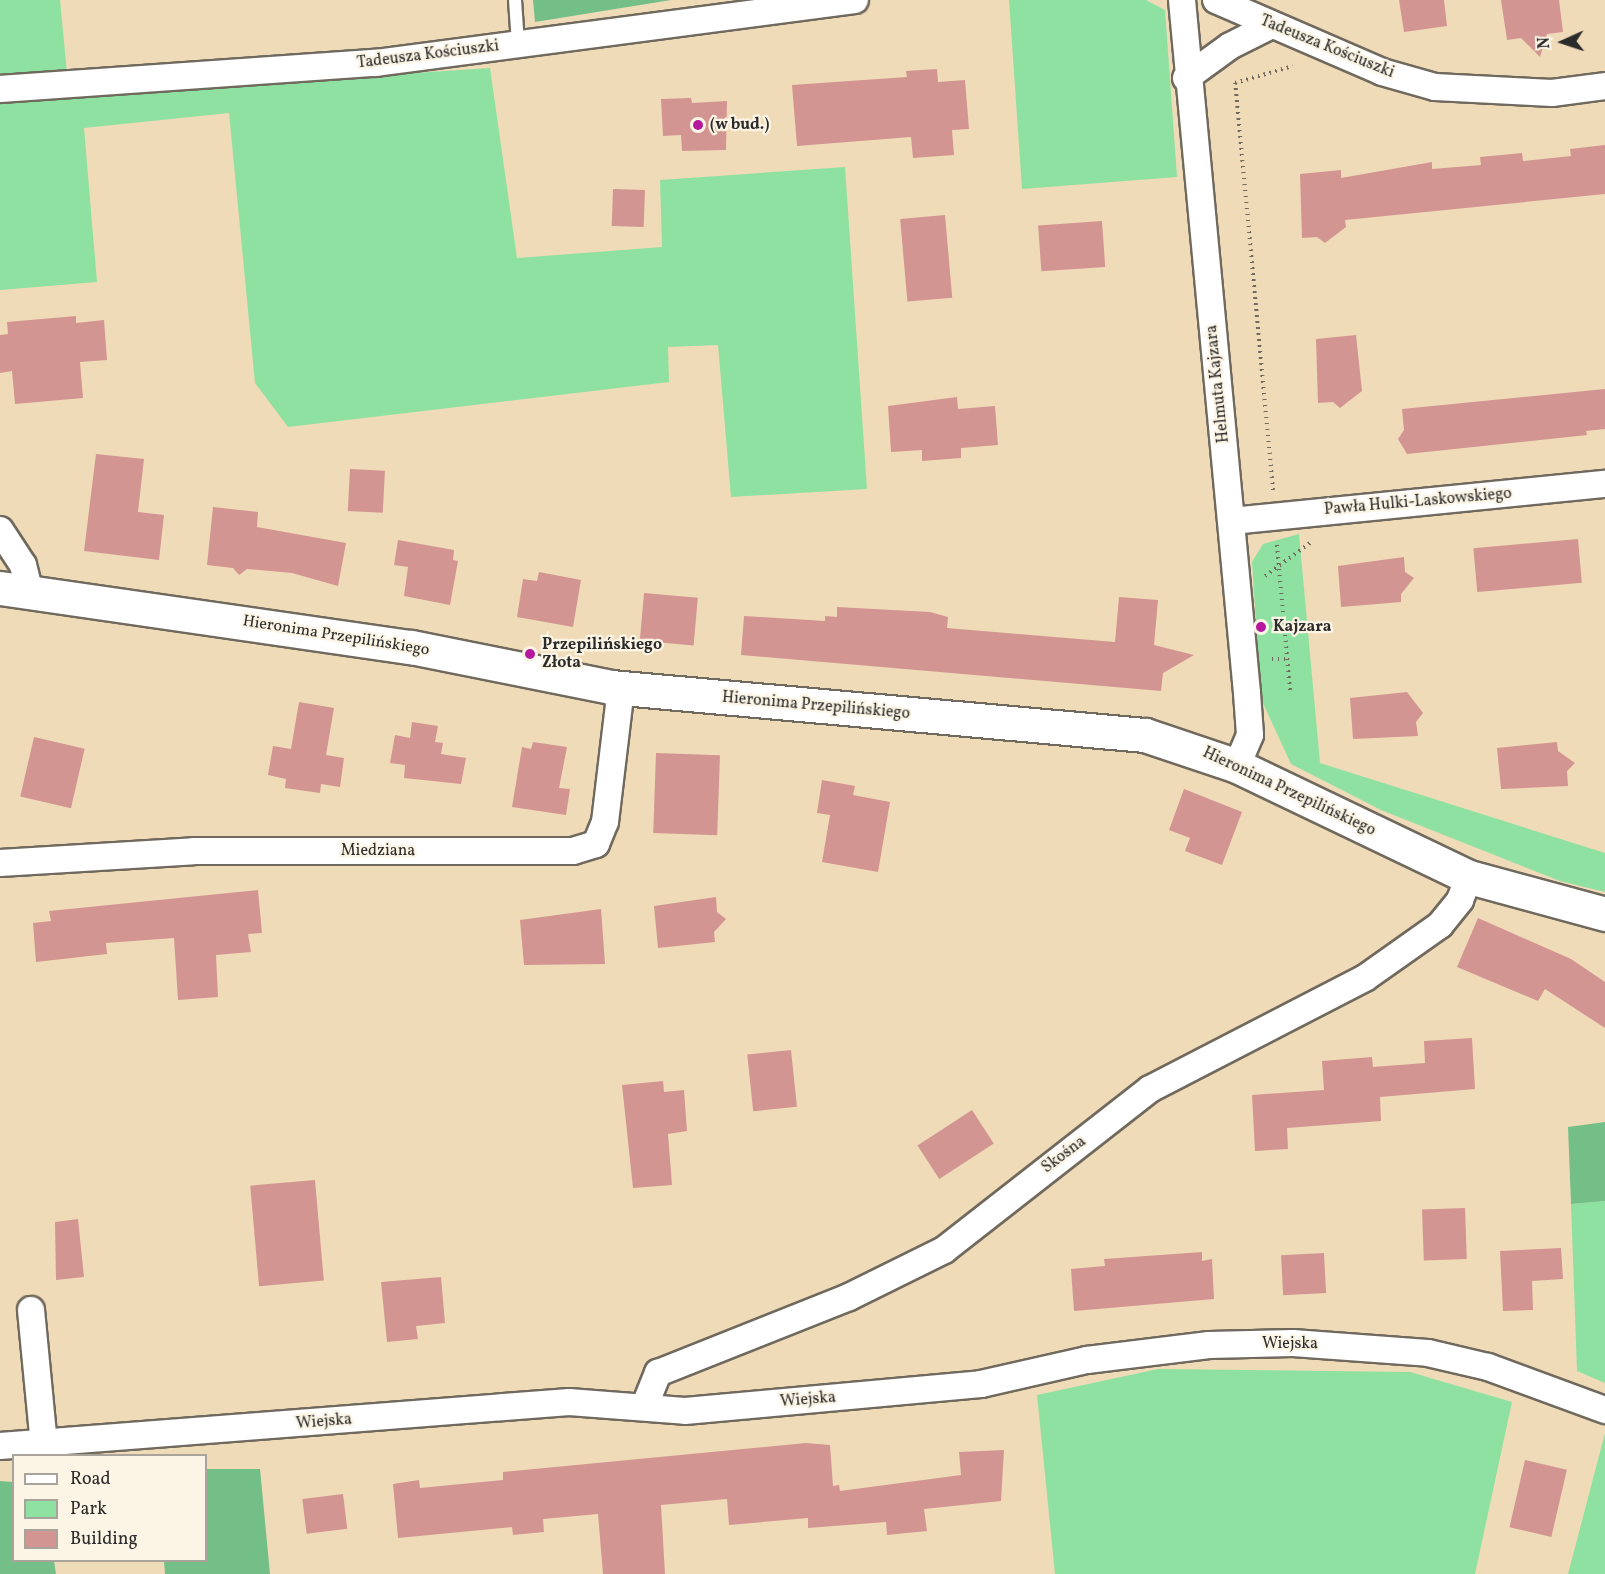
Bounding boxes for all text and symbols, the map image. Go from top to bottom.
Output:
street label: Tadeusza Kościuszki [1257,11,1397,83]
north arrow [1533,12,1593,72]
street label: Tadeusza Kościuszki [356,37,500,73]
text: N [1534,37,1556,49]
place label: (w bud.) [710,115,770,135]
marker: (w bud.) [691,118,705,132]
street label: Helmuta Kajzara [1202,324,1234,444]
street label: Pawła Hulki-Laskowskiego [1323,484,1513,520]
street label: Hieronima Przepilińskiego [241,612,431,660]
place label: Kajzara [1273,617,1332,637]
marker: Kajzara [1254,620,1268,634]
place label: Przepilińskiego Złota [542,635,662,673]
marker: Przepilińskiego Złota [523,647,537,661]
street label: Hieronima Przepilińskiego [721,688,911,724]
street label: Hieronima Przepilińskiego [1199,743,1379,841]
street label: Miedziana [341,841,415,861]
street label: Skośna [1038,1132,1090,1178]
street label: Wiejska [1262,1334,1318,1354]
street label: Wiejska [779,1388,837,1412]
street label: Wiejska [295,1410,353,1434]
legend [12,1454,207,1562]
text: Road [70,1467,111,1492]
text: Park [70,1497,107,1522]
text: Building [70,1527,138,1552]

